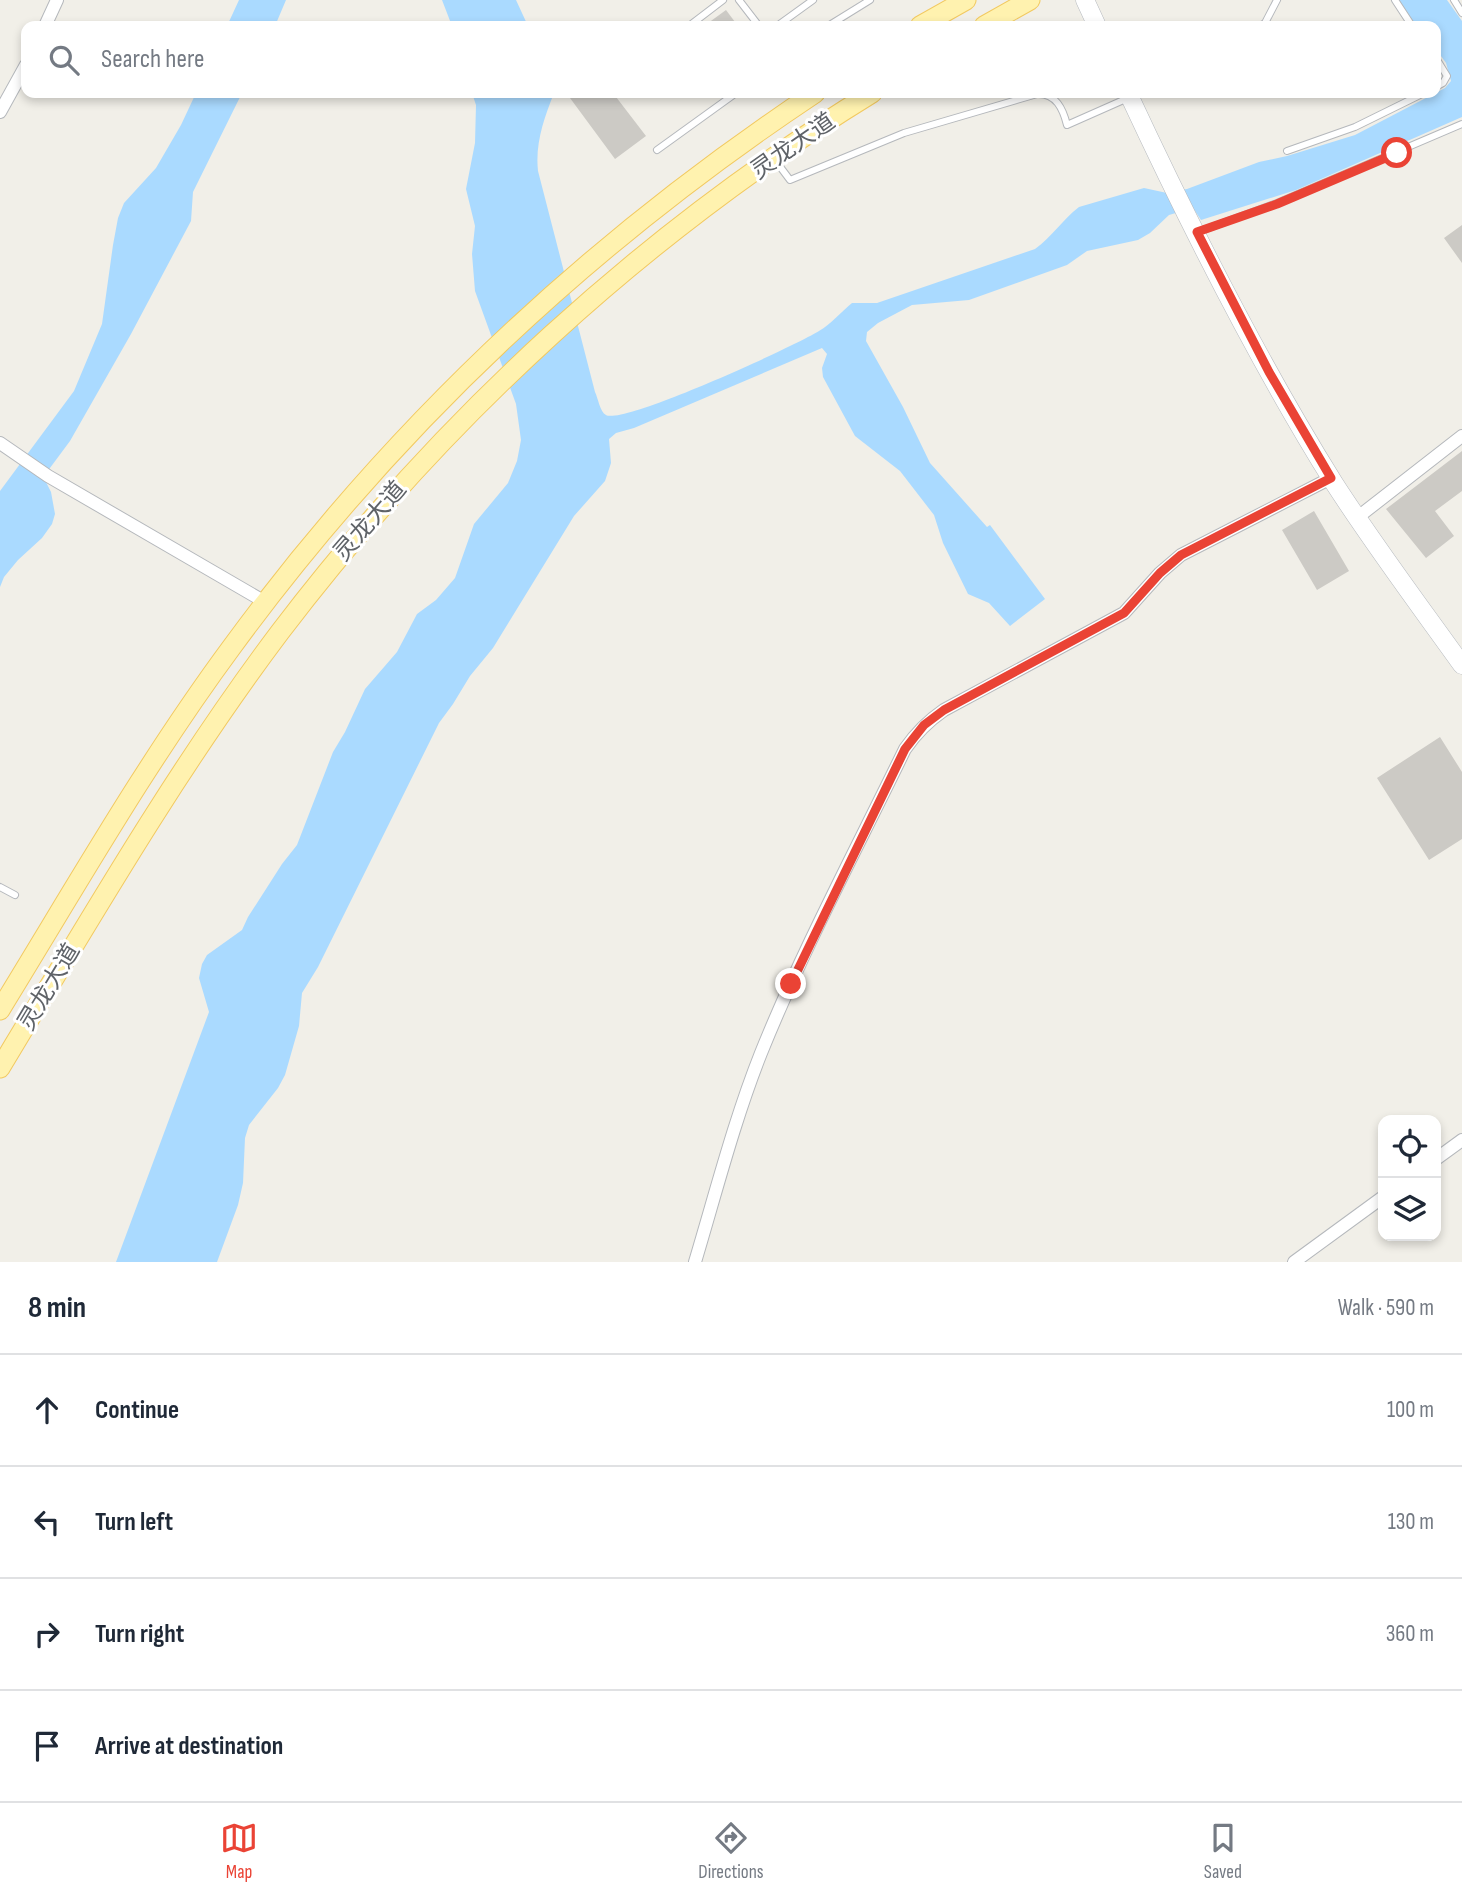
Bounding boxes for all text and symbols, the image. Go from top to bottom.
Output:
search box [21,21,1441,98]
icon: search [45,41,83,79]
text: Search here [101,44,204,75]
street label: 灵龙大道 [745,107,841,185]
route start [1381,137,1412,168]
street label: 灵龙大道 [328,475,412,567]
street label: 灵龙大道 [12,938,86,1036]
route end [775,968,806,999]
map controls [1378,1115,1441,1241]
button: locate [1378,1115,1441,1178]
button: layers [1378,1178,1441,1241]
text: 8 min [28,1290,86,1326]
text: Walk · 590 m [1338,1294,1434,1322]
icon: ahead [28,1391,66,1429]
text: Continue [95,1395,179,1426]
text: 100 m [1387,1396,1434,1424]
icon: left [28,1503,66,1541]
text: Turn left [95,1507,173,1538]
text: 130 m [1388,1508,1434,1536]
icon: right [28,1615,66,1653]
text: Turn right [95,1619,184,1650]
text: 360 m [1386,1620,1434,1648]
icon: arrive [28,1727,66,1765]
text: Arrive at destination [95,1731,283,1762]
tab: Map [220,1819,258,1884]
tab: Directions [698,1819,764,1884]
tab: Saved [1204,1819,1242,1884]

